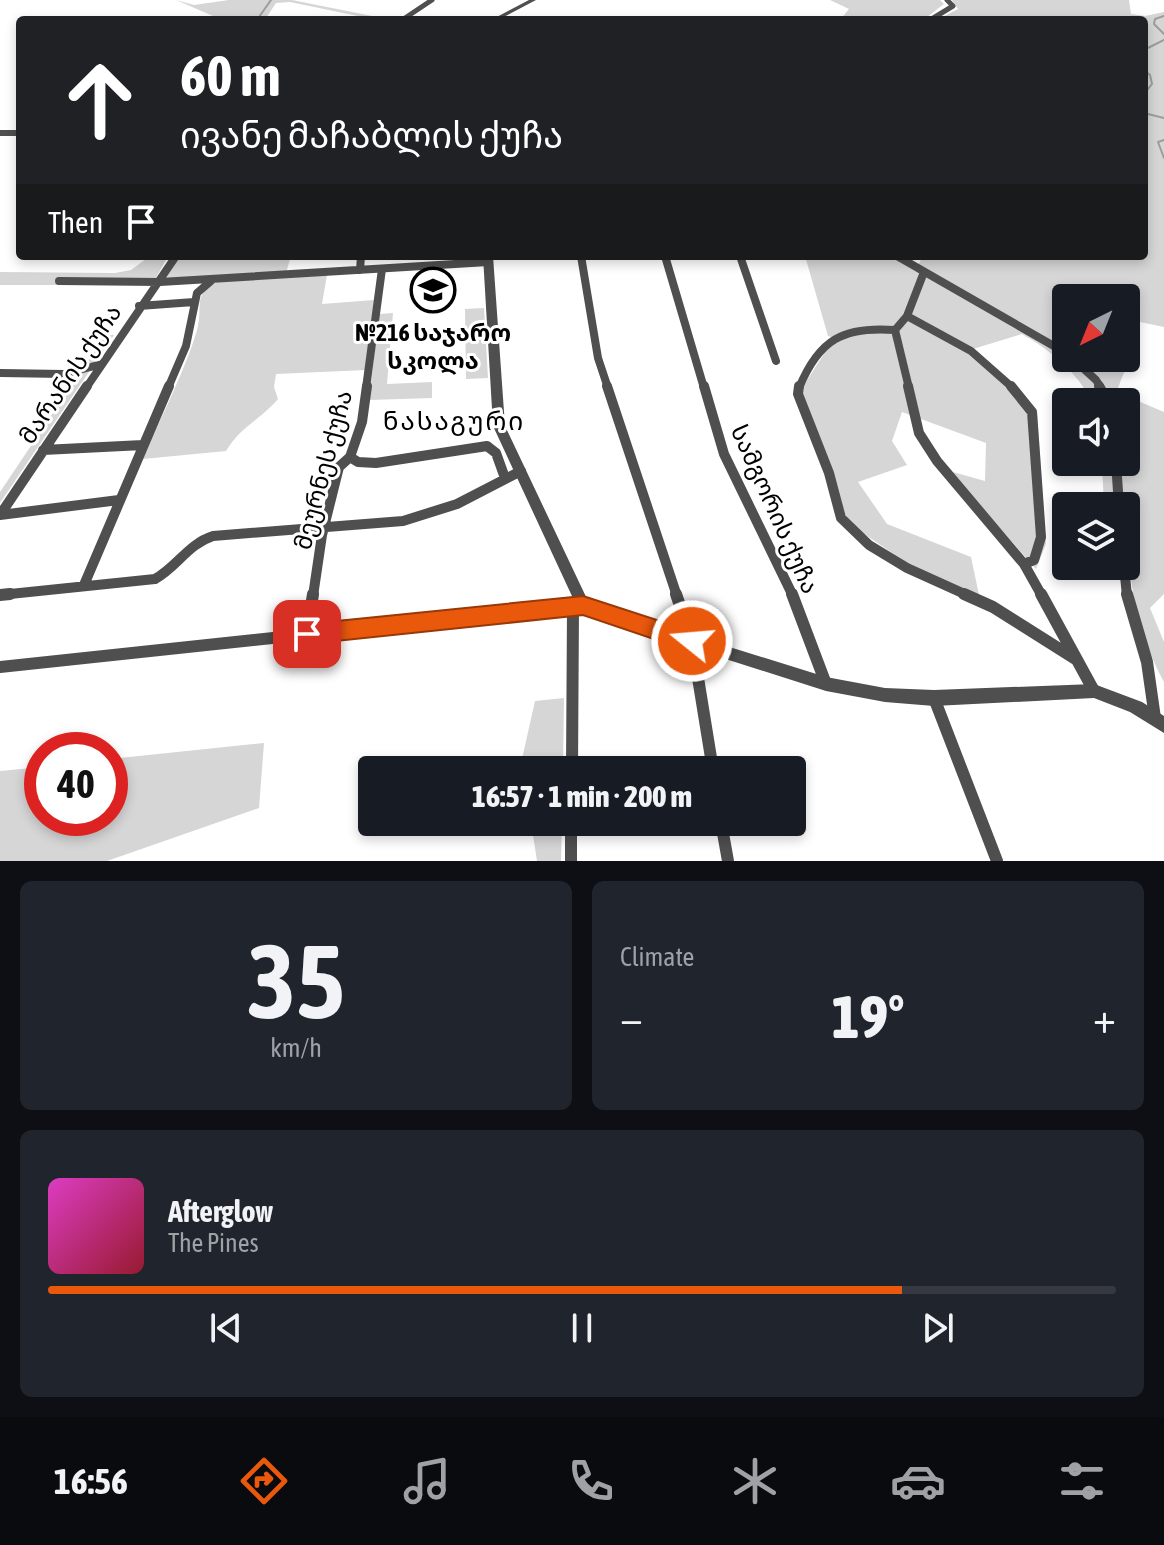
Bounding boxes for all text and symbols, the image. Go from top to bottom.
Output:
text: 60 m [180,44,281,108]
icon: ahead [48,48,152,152]
text: ივანე მაჩაბლის ქუჩა [180,114,563,156]
icon: arrive [119,200,163,244]
text: Then [48,205,103,239]
school or university icon: №216 საჯარო სკოლა [409,266,457,314]
north arrow [1052,284,1140,372]
map controls [1052,284,1140,580]
street label: მარანის ქუჩა [13,299,127,449]
place label: №216 საჯარო სკოლა [355,319,511,375]
street label: მეურნეს ქუჩა [289,387,358,553]
button: sound [1052,388,1140,476]
district label: ნასაგური [383,406,525,436]
street label: სამგორის ქუჩა [725,420,824,598]
button: layers [1052,492,1140,580]
position arrow [650,599,734,683]
pin [273,600,341,668]
icon: arrive [285,612,329,656]
speed limit sign: 40 [24,732,128,836]
text: 16:57 · 1 min · 200 m [472,779,692,813]
text: 35 [247,921,345,1040]
text: Climate [620,942,694,972]
text: 19° [832,982,904,1051]
text: − [620,992,643,1042]
text: + [1093,992,1116,1042]
text: km/h [270,1033,322,1063]
text: Afterglow [168,1194,273,1228]
text: The Pines [168,1228,259,1258]
icon: previous [204,1306,248,1350]
icon: pause [560,1306,604,1350]
icon: next [916,1306,960,1350]
icon: directions [236,1453,292,1509]
icon: music [399,1453,455,1509]
icon: phone [563,1453,619,1509]
icon: climate [727,1453,783,1509]
icon: car [890,1453,946,1509]
icon: filters [1054,1453,1110,1509]
text: 16:56 [54,1460,128,1502]

